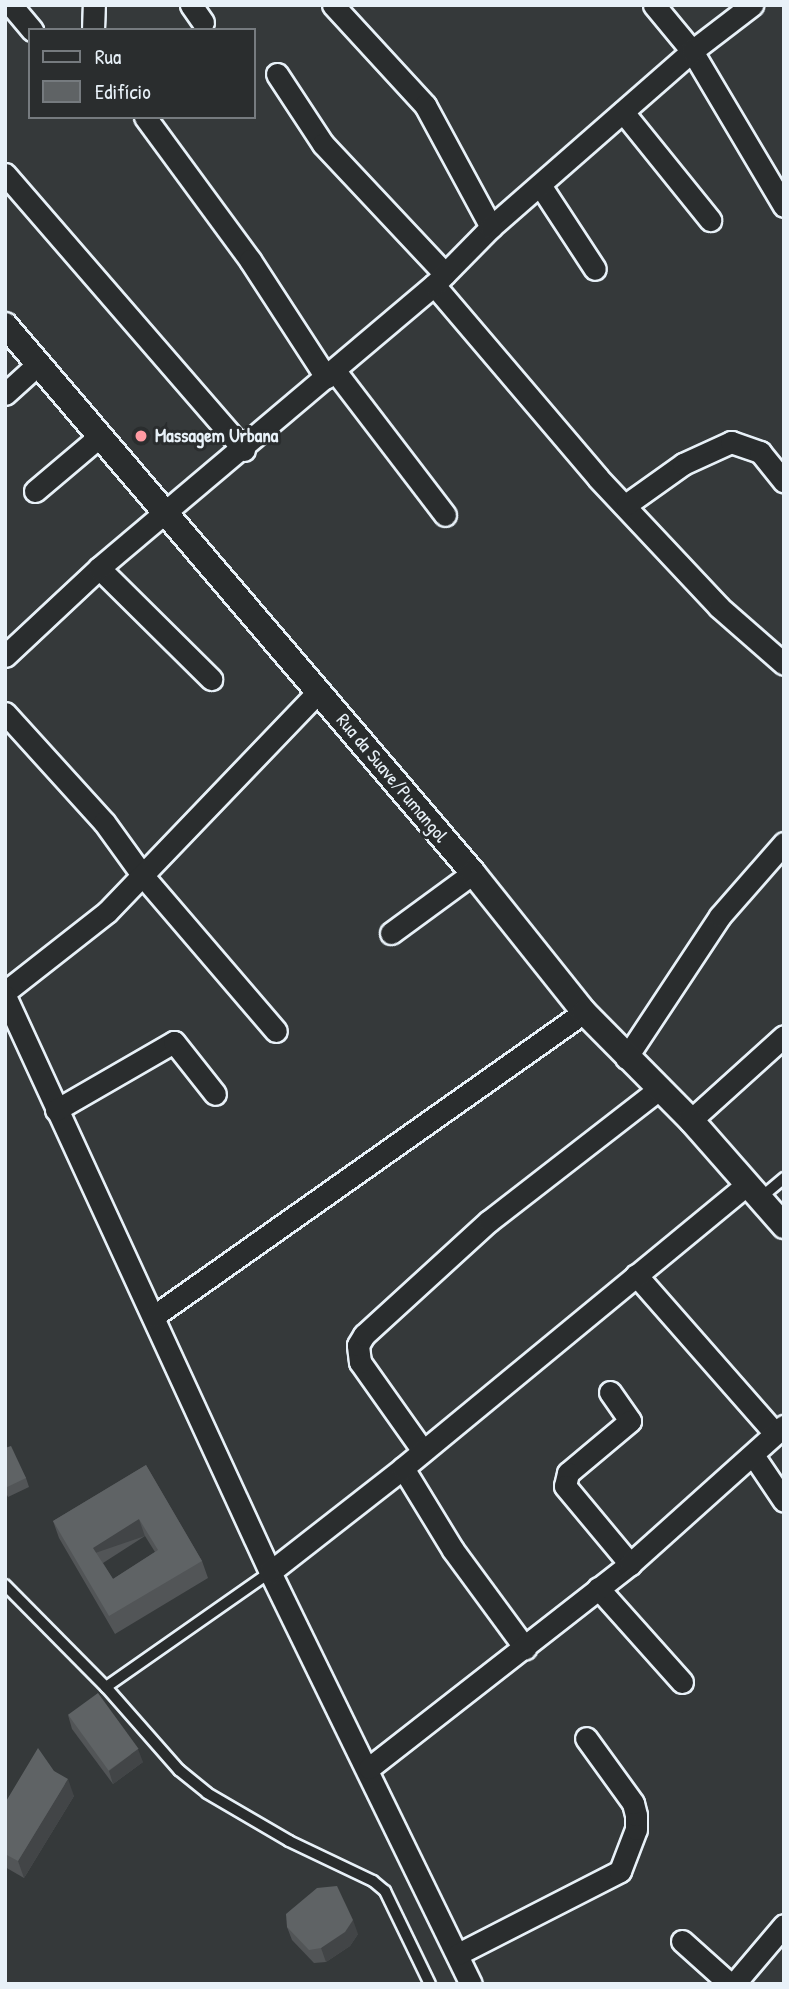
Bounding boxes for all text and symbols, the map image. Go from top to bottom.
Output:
legend [28,28,256,119]
text: Rua [95,42,121,71]
text: Edifício [95,77,151,106]
place label: Massagem Urbana [155,425,278,447]
marker: Massagem Urbana [133,428,149,444]
street label: Rua da Suave/Pumangol [331,709,453,847]

